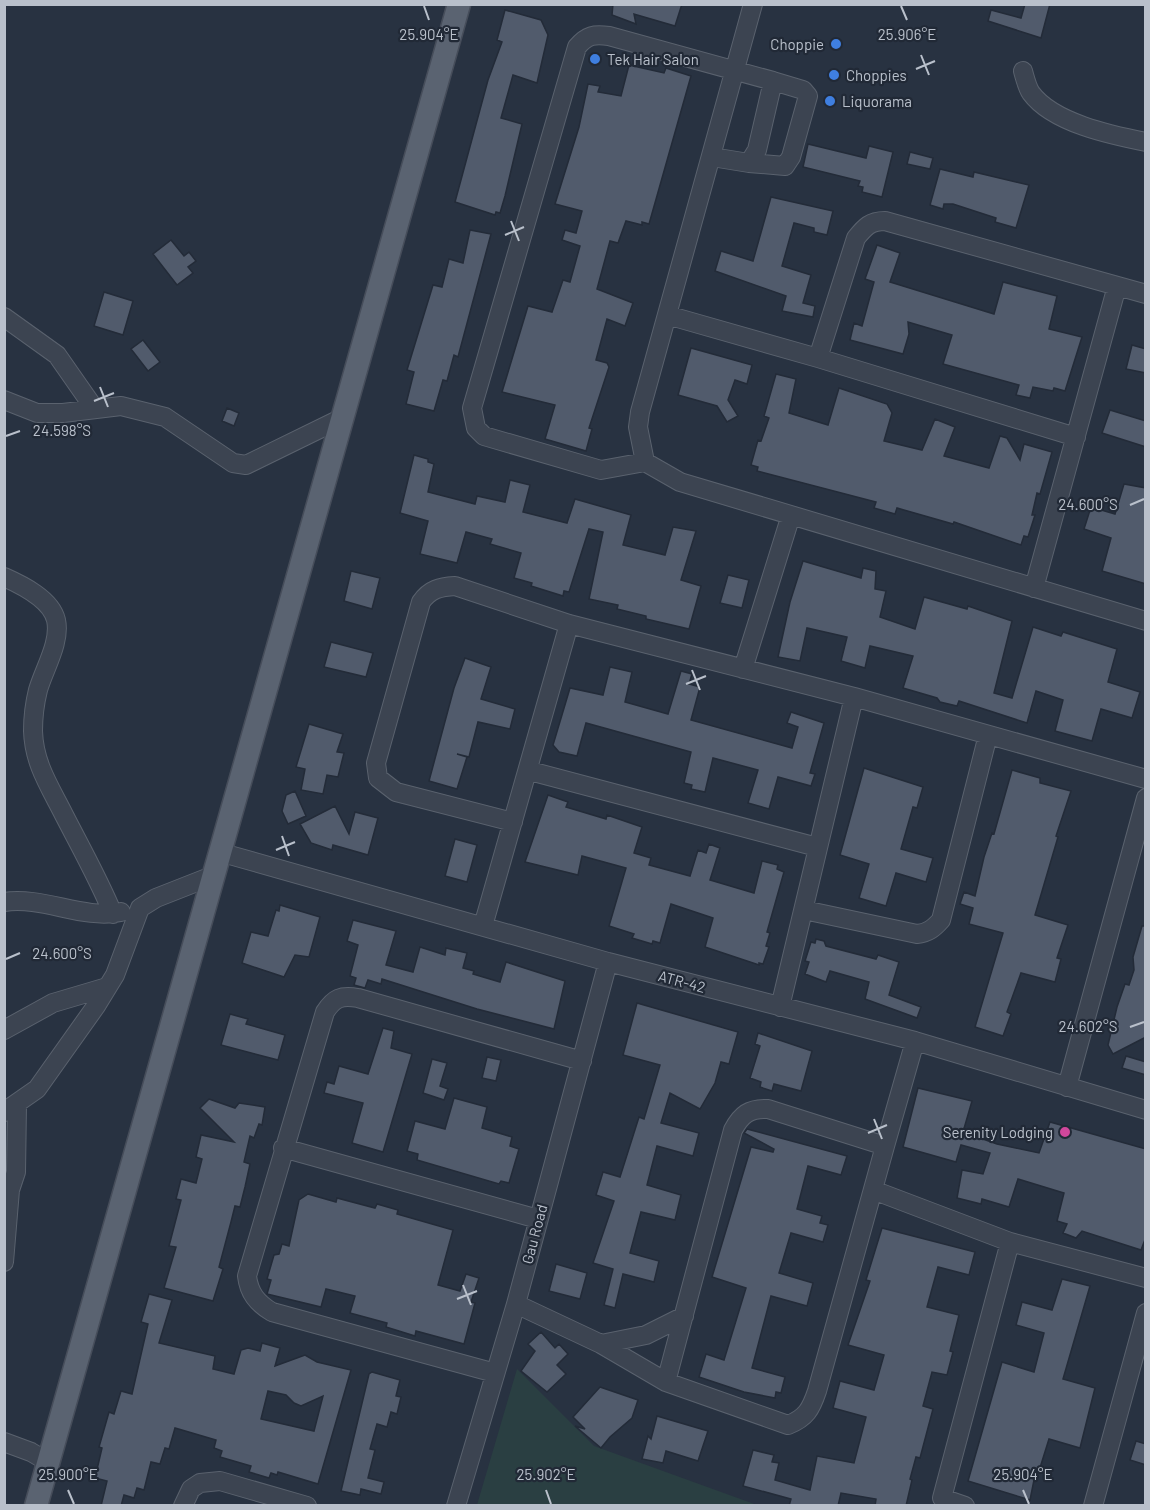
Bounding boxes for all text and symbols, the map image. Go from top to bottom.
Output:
text: 25.904°E [399,25,459,43]
text: 25.906°E [878,25,936,43]
place label: Choppie [770,35,824,53]
marker: Choppie [829,37,843,51]
place label: Tek Hair Salon [607,50,699,68]
marker: Tek Hair Salon [588,52,602,66]
place label: Choppies [846,66,907,84]
marker: Choppies [827,68,841,82]
place label: Liquorama [842,92,912,110]
marker: Liquorama [823,94,837,108]
text: 24.598°S [33,421,91,439]
text: 24.600°S [1058,495,1118,513]
text: 24.600°S [32,944,92,962]
street label: ATR-42 [656,966,708,996]
text: 24.602°S [1058,1017,1118,1035]
place label: Serenity Lodging [943,1123,1053,1141]
marker: Serenity Lodging [1058,1125,1072,1139]
street label: Gau Road [517,1202,551,1266]
text: 25.900°E [38,1465,98,1483]
text: 25.902°E [516,1465,576,1483]
text: 25.904°E [993,1465,1053,1483]

